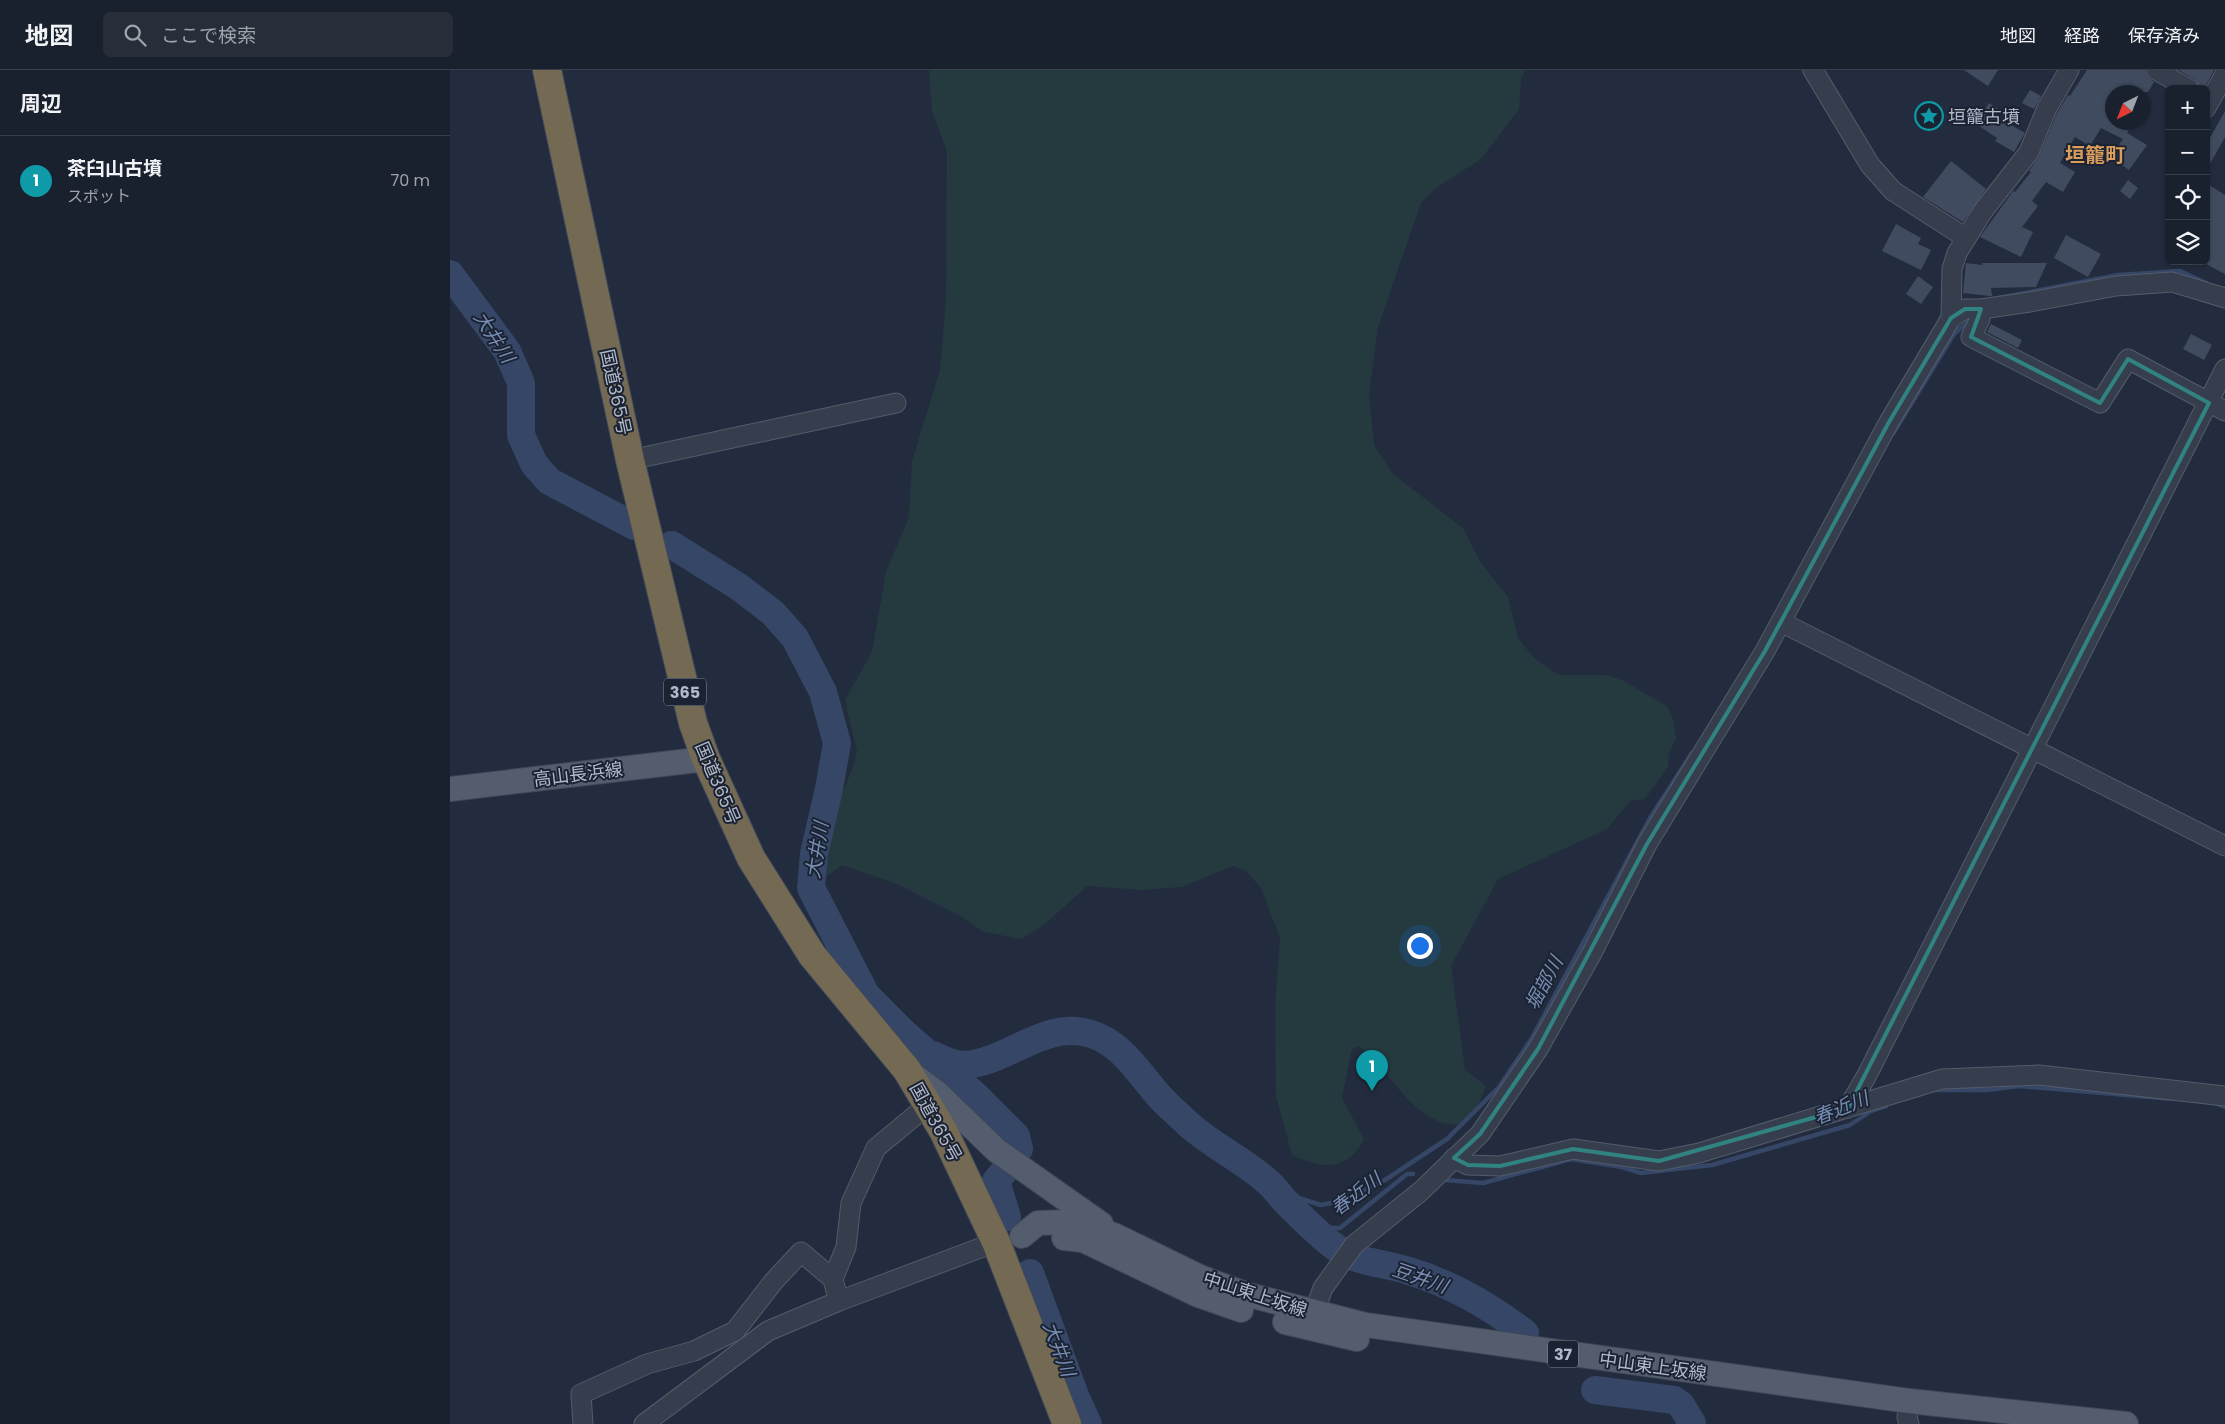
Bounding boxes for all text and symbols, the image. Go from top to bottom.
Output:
search box [103,12,453,57]
text: 地図 [25,19,73,52]
icon: search [121,21,149,49]
text: ここで検索 [161,22,256,49]
text: 地図 [2000,23,2036,48]
text: 経路 [2064,23,2100,48]
text: 保存済み [2128,23,2200,48]
north arrow [2105,85,2150,130]
map controls [2165,85,2210,265]
button: + [2165,85,2210,130]
text: 周辺 [20,89,62,118]
place icon: 垣籠古墳 [1914,101,1944,131]
place label: 垣籠古墳 [1948,104,2020,129]
button: − [2165,130,2210,175]
district label: 垣籠町 [2065,141,2125,169]
text: 茶臼山古墳 [67,155,162,182]
text: 1 [33,169,39,192]
text: 70 m [390,169,430,192]
button: locate [2165,175,2210,220]
text: スポット [67,185,131,208]
button: layers [2165,220,2210,265]
water label: 大井川 [467,306,522,370]
street label: 国道365号 [595,347,637,437]
road number: 365 [664,678,706,706]
street label: 国道365号 [689,738,747,828]
street label: 高山長浜線 [532,756,624,792]
water label: 大井川 [799,818,835,880]
your location [1407,933,1433,959]
water label: 堀部川 [1519,950,1570,1015]
pin: 1 [1356,1050,1388,1091]
street label: 国道365号 [904,1078,968,1166]
water label: 春近川 [1810,1084,1874,1131]
water label: 春近川 [1325,1165,1388,1222]
water label: 豆井川 [1389,1256,1453,1301]
street label: 中山東上坂線 [1200,1265,1310,1323]
water label: 大井川 [1036,1318,1083,1382]
road number: 37 [1548,1340,1578,1368]
street label: 中山東上坂線 [1598,1346,1708,1386]

